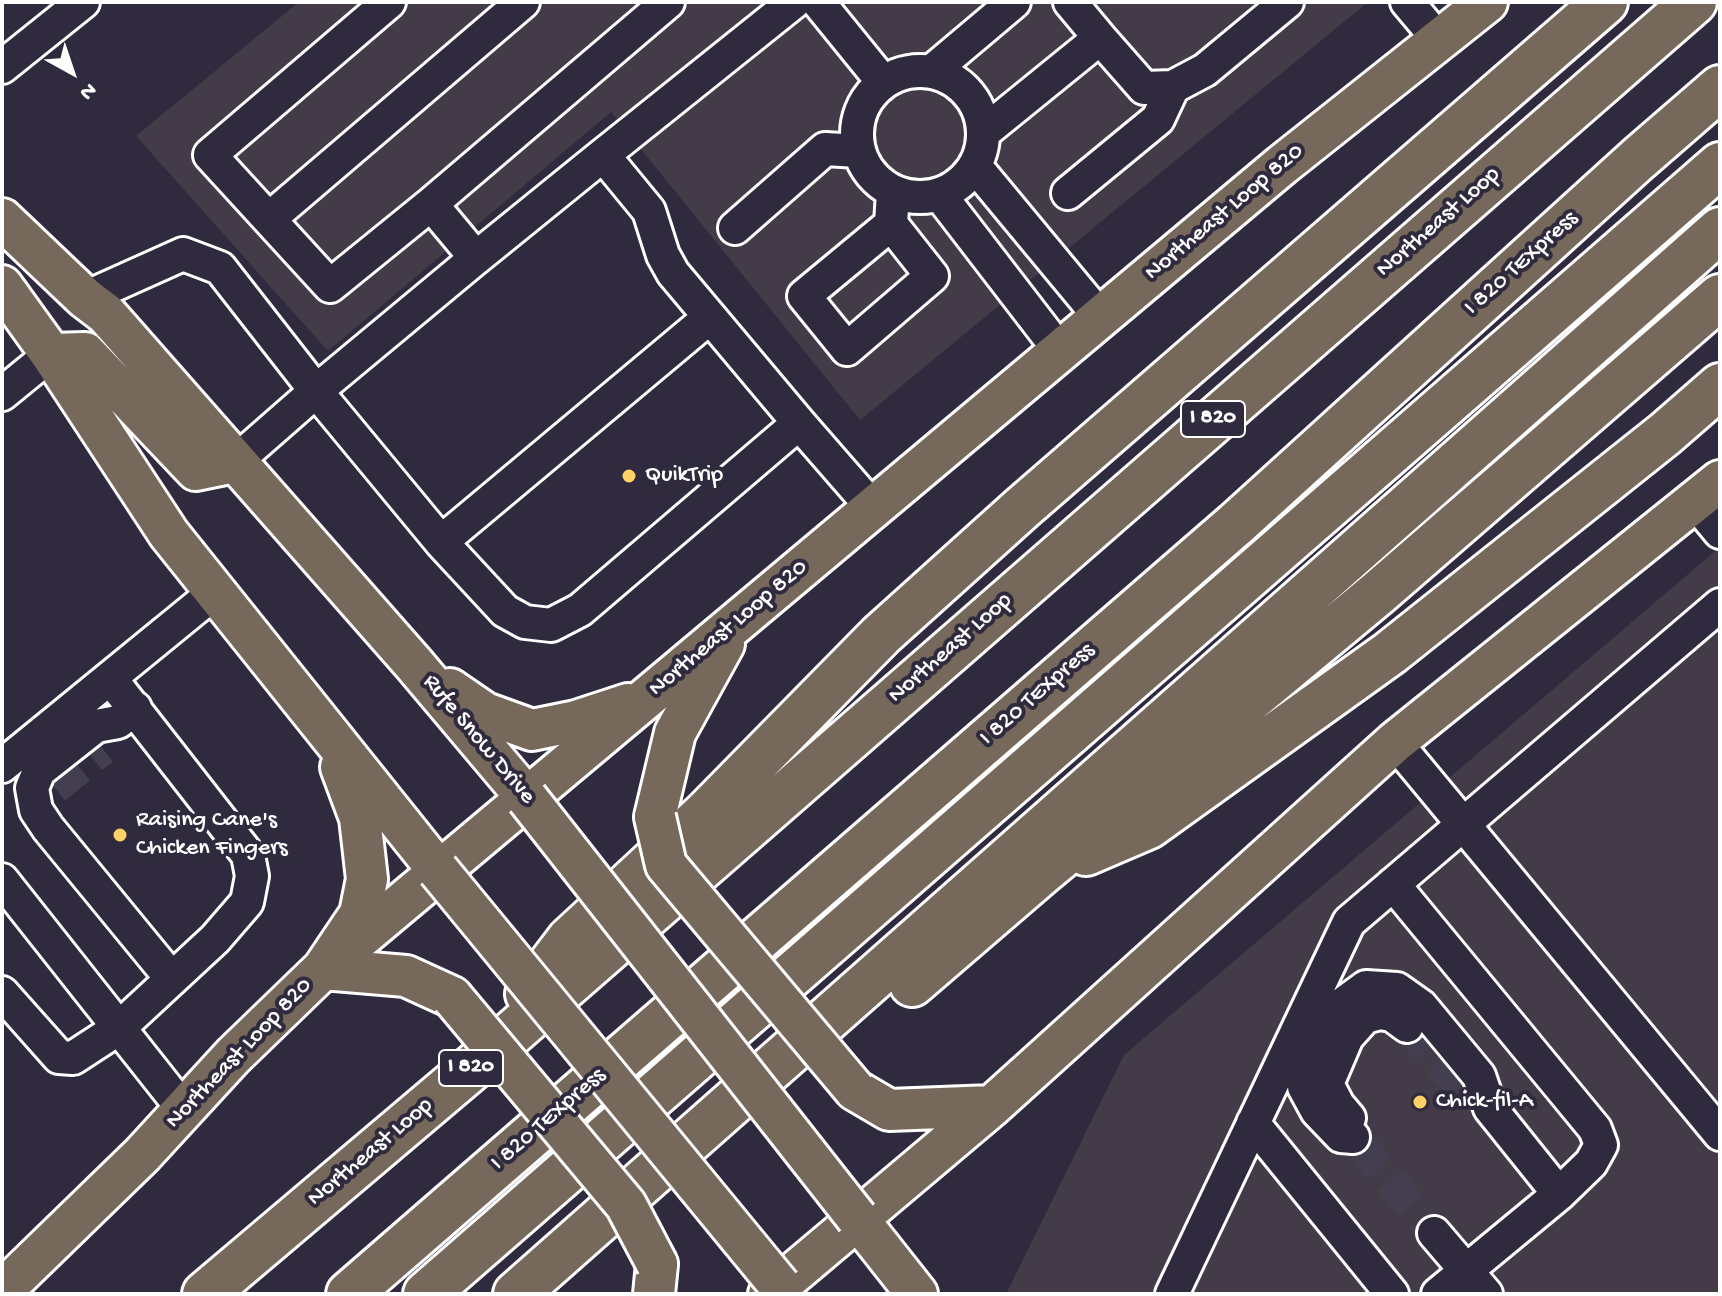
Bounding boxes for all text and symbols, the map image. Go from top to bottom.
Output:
north arrow [32,32,112,112]
text: N [74,76,101,105]
street label: Northeast Loop 820 [1139,138,1311,288]
street label: Northeast Loop [1371,161,1507,285]
street label: I 820 TEXpress [1459,205,1585,323]
road number: I 820 [1181,401,1245,437]
place label: QuikTrip [645,462,723,490]
marker: QuikTrip [620,467,638,485]
street label: Northeast Loop 820 [643,554,815,704]
street label: Northeast Loop [883,587,1019,711]
street label: I 820 TEXpress [975,637,1101,753]
street label: Rufe Snow Drive [415,669,541,811]
place label: Raising Cane's Chicken Fingers [136,807,288,863]
marker: Raising Cane's Chicken Fingers [111,826,129,844]
street label: Northeast Loop 820 [160,972,320,1136]
road number: I 820 [439,1050,503,1086]
street label: I 820 TEXpress [486,1062,612,1178]
place label: Chick-fil-A [1436,1088,1533,1116]
street label: Northeast Loop [302,1092,440,1214]
marker: Chick-fil-A [1411,1093,1429,1111]

